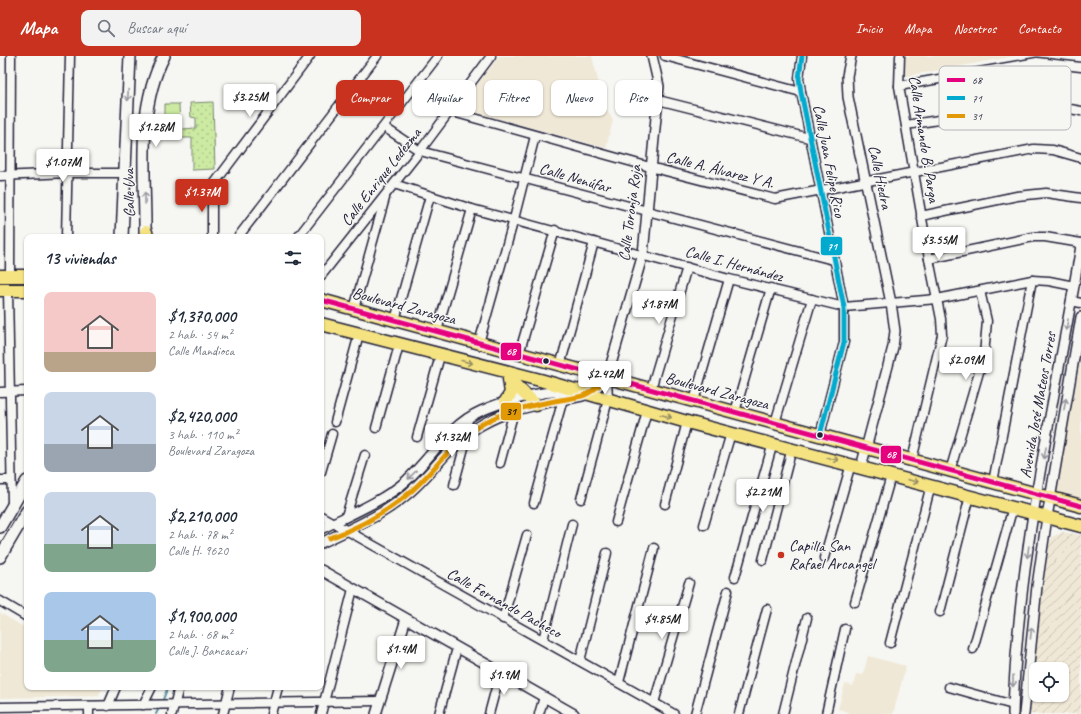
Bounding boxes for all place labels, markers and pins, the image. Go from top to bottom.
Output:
pin: $3.25M [217,84,283,118]
pin: $1.28M [123,114,189,148]
pin: $1.07M [30,149,96,183]
pin: $1.37M [169,179,235,213]
pin: $3.55M [906,227,972,261]
pin: $1.87M [626,291,692,325]
pin: $2.09M [933,347,999,381]
unlabelled marker [541,356,551,366]
pin: $2.42M [572,361,638,395]
pin: $1.32M [419,424,485,458]
unlabelled marker [815,430,825,440]
pin: $2.21M [730,479,796,513]
place label: Capilla San Rafael Arcangel [789,536,878,574]
marker: Capilla San Rafael Arcangel [776,550,786,560]
pin: $4.85M [629,606,695,640]
pin: $1.4M [373,636,429,670]
pin: $1.9M [476,662,532,696]

